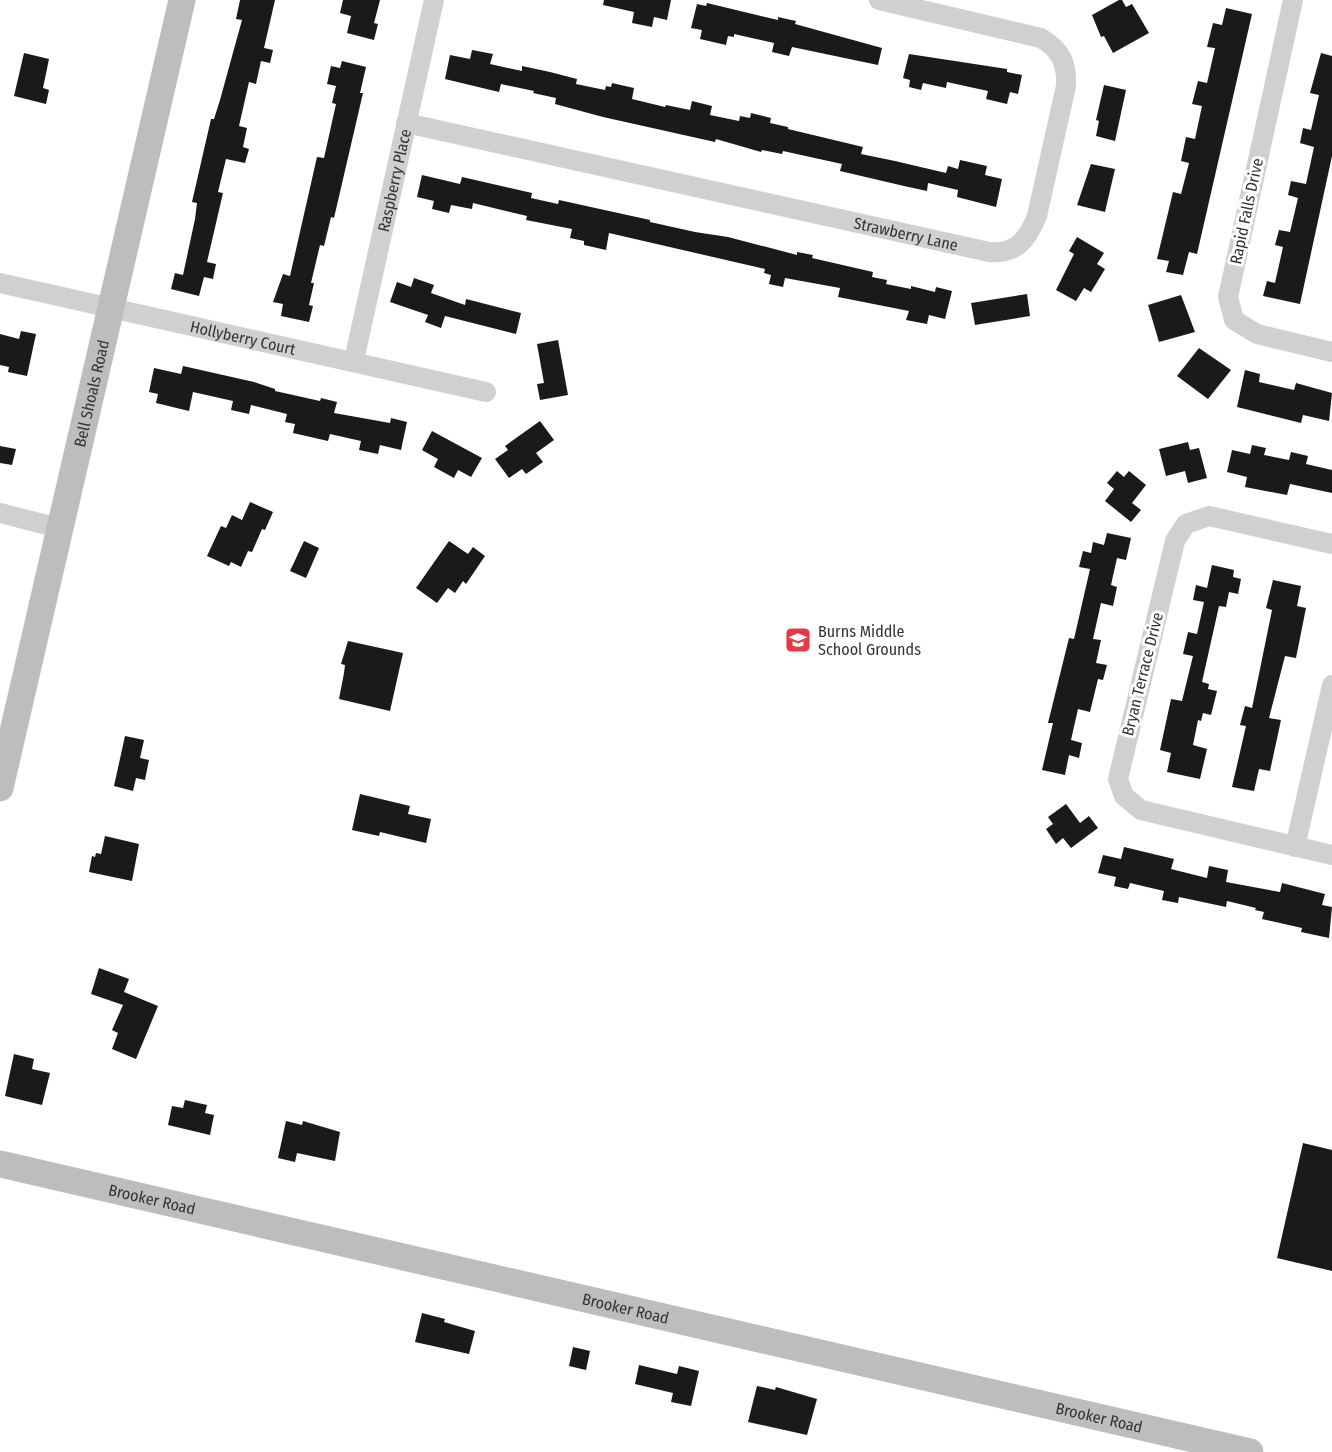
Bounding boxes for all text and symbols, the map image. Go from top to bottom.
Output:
street label: Raspberry Place [374,127,415,234]
street label: Rapid Falls Drive [1226,156,1267,266]
street label: Strawberry Lane [852,213,960,255]
street label: Hollyberry Court [188,317,298,359]
street label: Bell Shoals Road [70,338,113,449]
street label: Bryan Terrace Drive [1118,610,1167,738]
place label: Burns Middle School Grounds [818,622,921,659]
school or university icon: Burns Middle School Grounds [783,625,813,655]
street label: Brooker Road [107,1180,197,1219]
street label: Brooker Road [580,1289,671,1328]
street label: Brooker Road [1054,1399,1144,1437]

